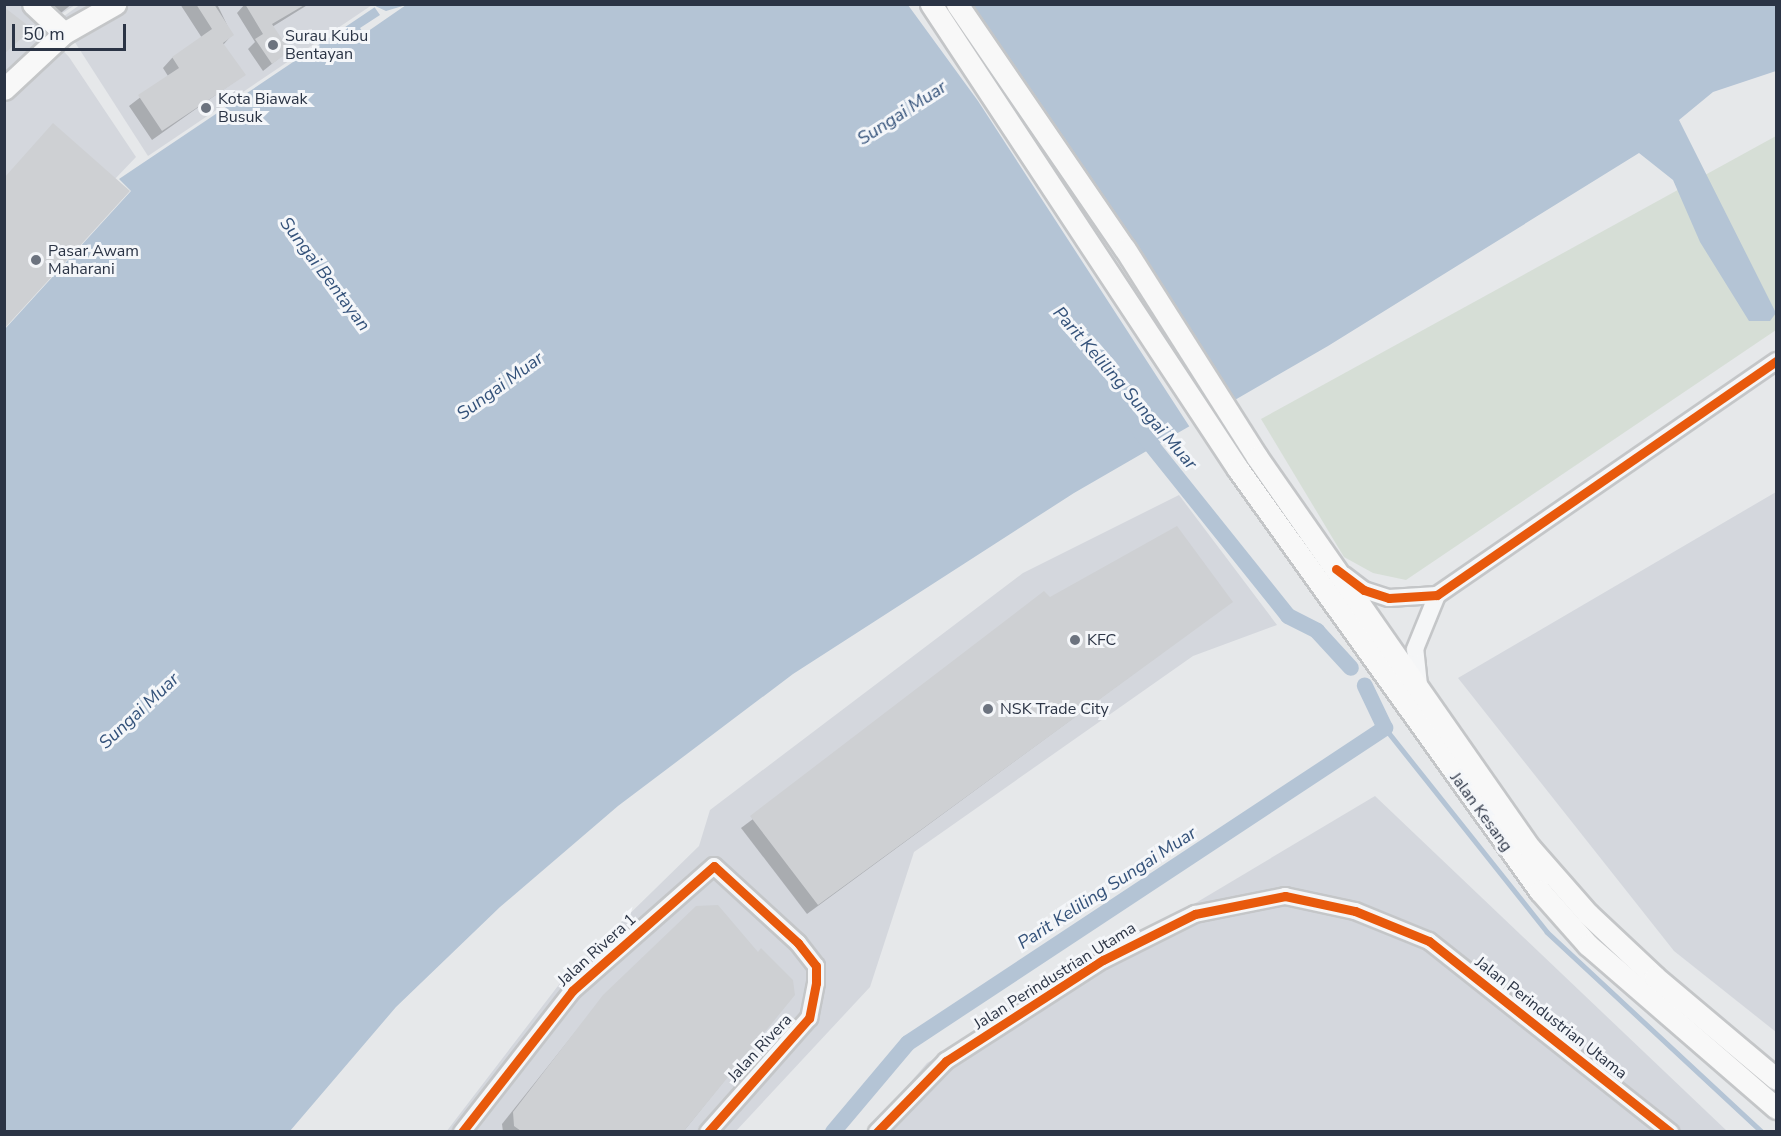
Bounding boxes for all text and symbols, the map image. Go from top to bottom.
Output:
scale bar [15,12,129,50]
text: 50 m [23,22,65,46]
place label: Surau Kubu Bentayan [285,26,368,64]
marker: Surau Kubu Bentayan [266,38,280,52]
water label: Sungai Muar [853,76,951,150]
place label: Kota Biawak Busuk [218,89,308,127]
marker: Kota Biawak Busuk [199,101,213,115]
water label: Sungai Bentayan [275,213,375,335]
place label: Pasar Awam Maharani [48,241,139,279]
marker: Pasar Awam Maharani [29,253,43,267]
water label: Parit Keliling Sungai Muar [1048,302,1202,474]
water label: Sungai Muar [452,347,548,425]
place label: KFC [1087,630,1116,650]
marker: KFC [1068,633,1082,647]
water label: Sungai Muar [94,668,184,754]
place label: NSK Trade City [1000,699,1109,719]
marker: NSK Trade City [981,702,995,716]
street label: Jalan Kesang [1446,769,1516,855]
water label: Parit Keliling Sungai Muar [1014,822,1200,954]
street label: Jalan Rivera 1 [554,910,640,990]
street label: Jalan Perindustrian Utama [970,918,1140,1034]
street label: Jalan Perindustrian Utama [1471,953,1631,1083]
street label: Jalan Rivera [724,1010,796,1086]

